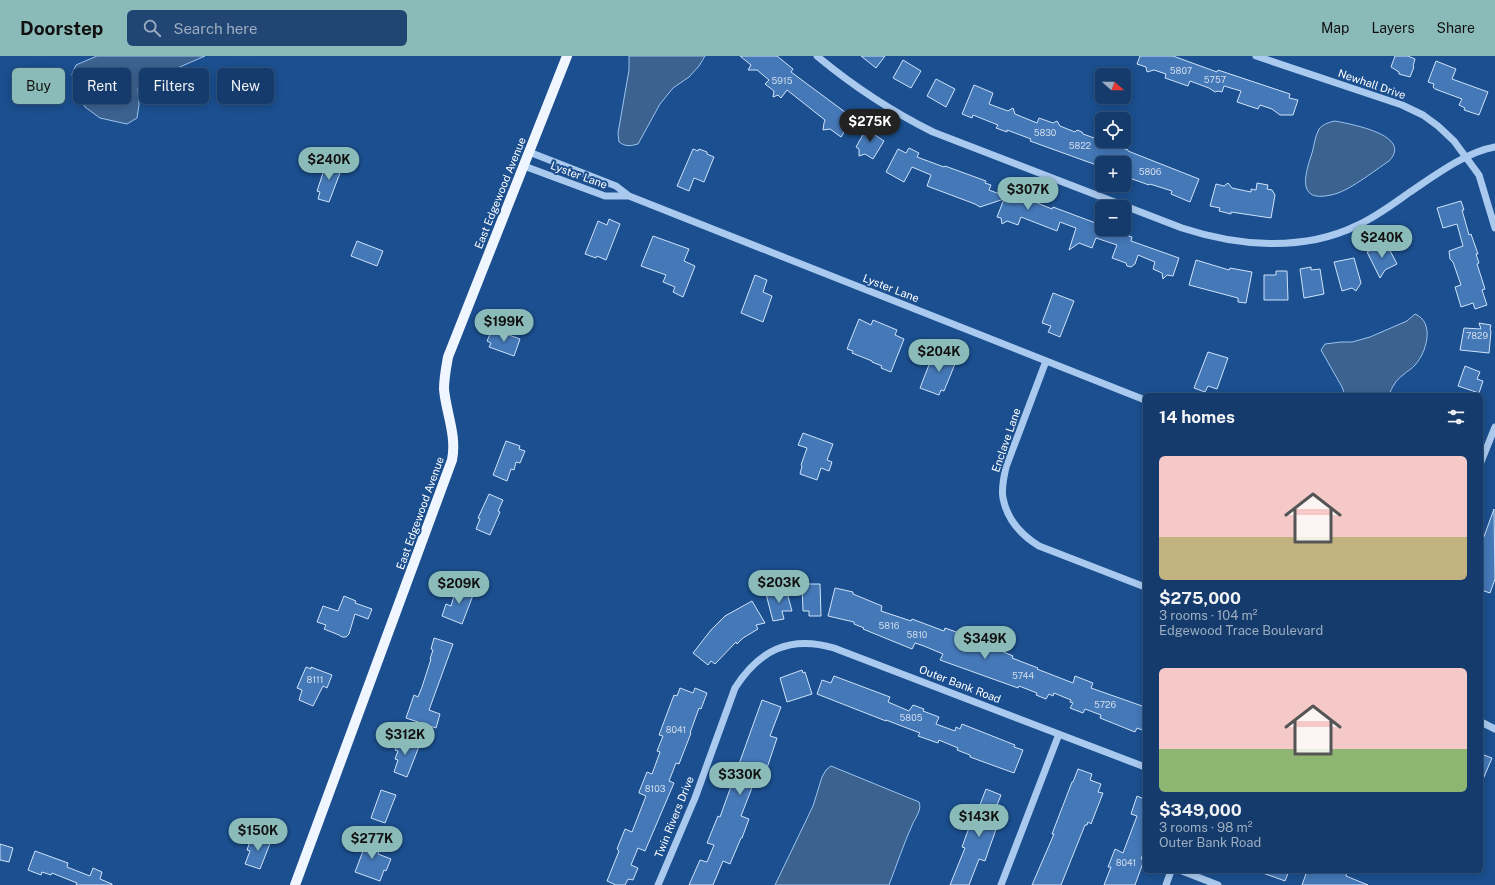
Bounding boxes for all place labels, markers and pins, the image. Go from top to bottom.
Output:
pin: $275K [842,109,898,143]
pin: $240K [301,147,357,181]
pin: $307K [1000,177,1056,211]
pin: $240K [1354,225,1410,259]
pin: $199K [476,309,532,343]
pin: $204K [911,339,967,373]
pin: $203K [751,570,807,604]
pin: $209K [431,571,487,605]
pin: $349K [957,626,1013,660]
pin: $312K [377,722,433,756]
pin: $330K [712,762,768,796]
pin: $143K [951,804,1007,838]
pin: $150K [230,818,286,852]
pin: $277K [344,826,400,860]

